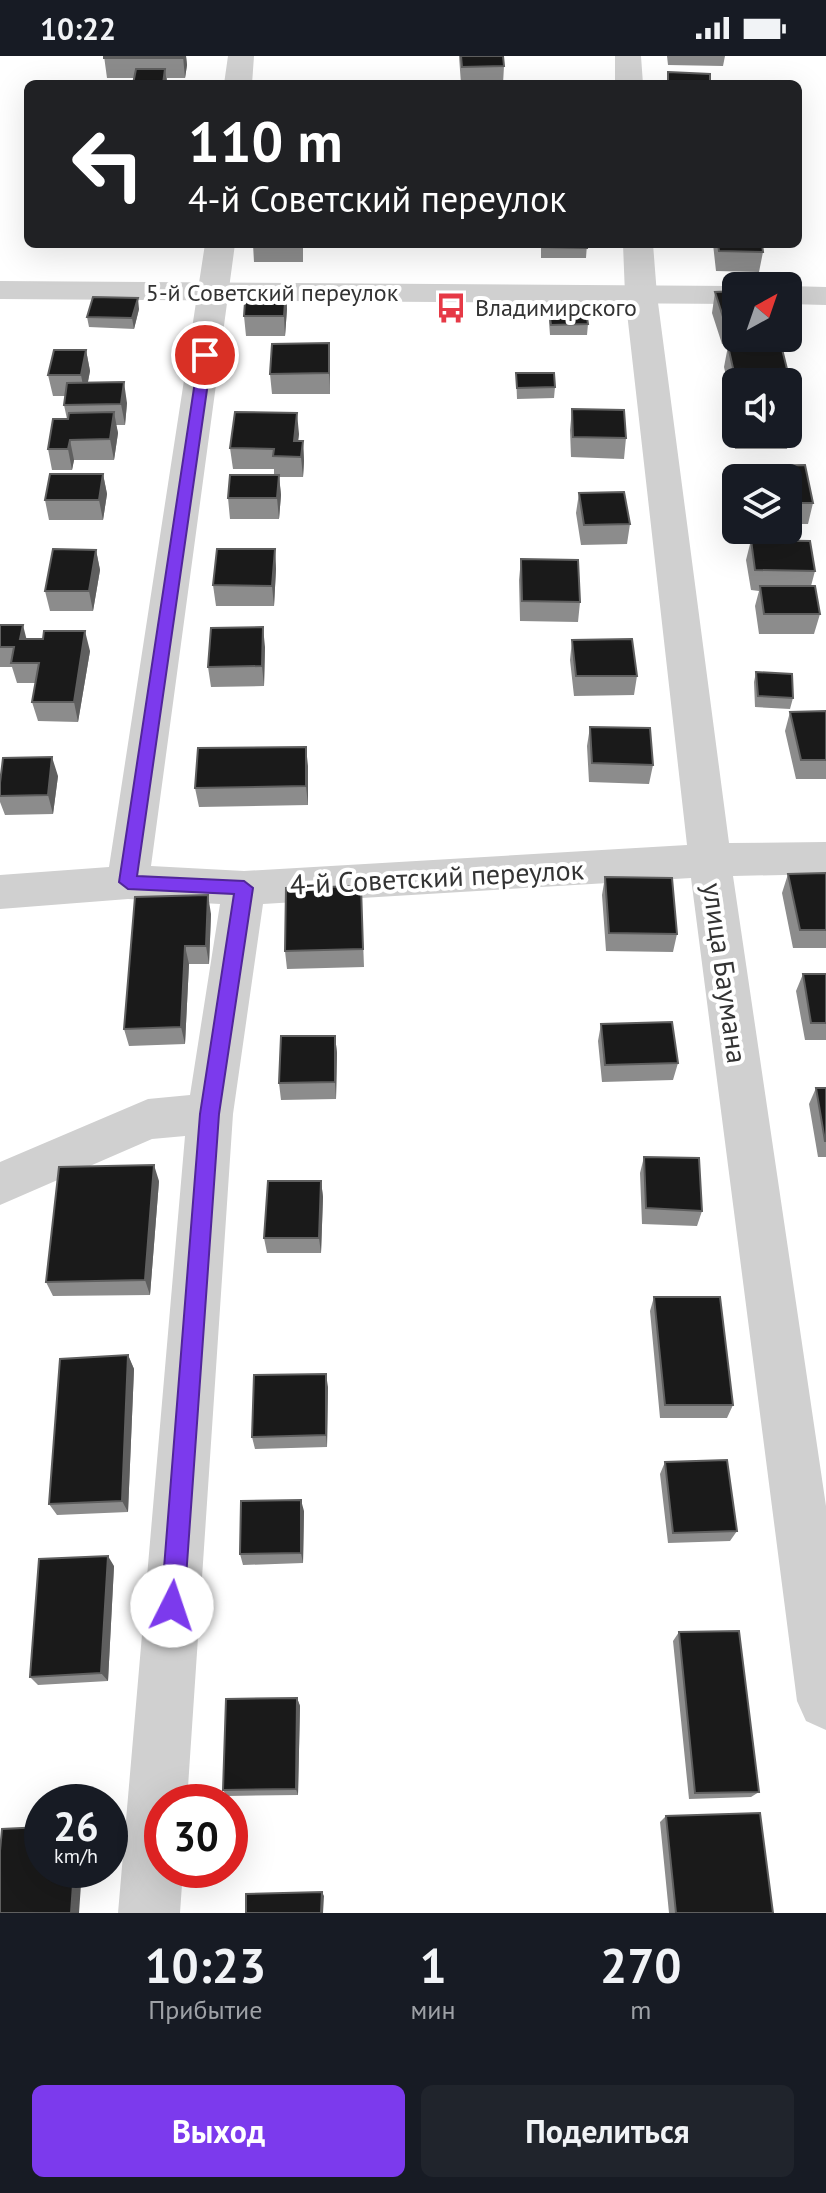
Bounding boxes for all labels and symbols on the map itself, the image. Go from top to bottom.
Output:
north arrow [722,272,802,352]
street label: 5-й Советский переулок [146,277,399,308]
bus stop icon: Владимирского [434,291,468,325]
place label: Владимирского [475,292,637,323]
pin [171,321,239,389]
street label: 4-й Советский переулок [289,850,586,903]
street label: улица Баумана [695,880,756,1066]
position arrow [130,1564,214,1648]
speed limit sign: 30 [144,1784,248,1888]

